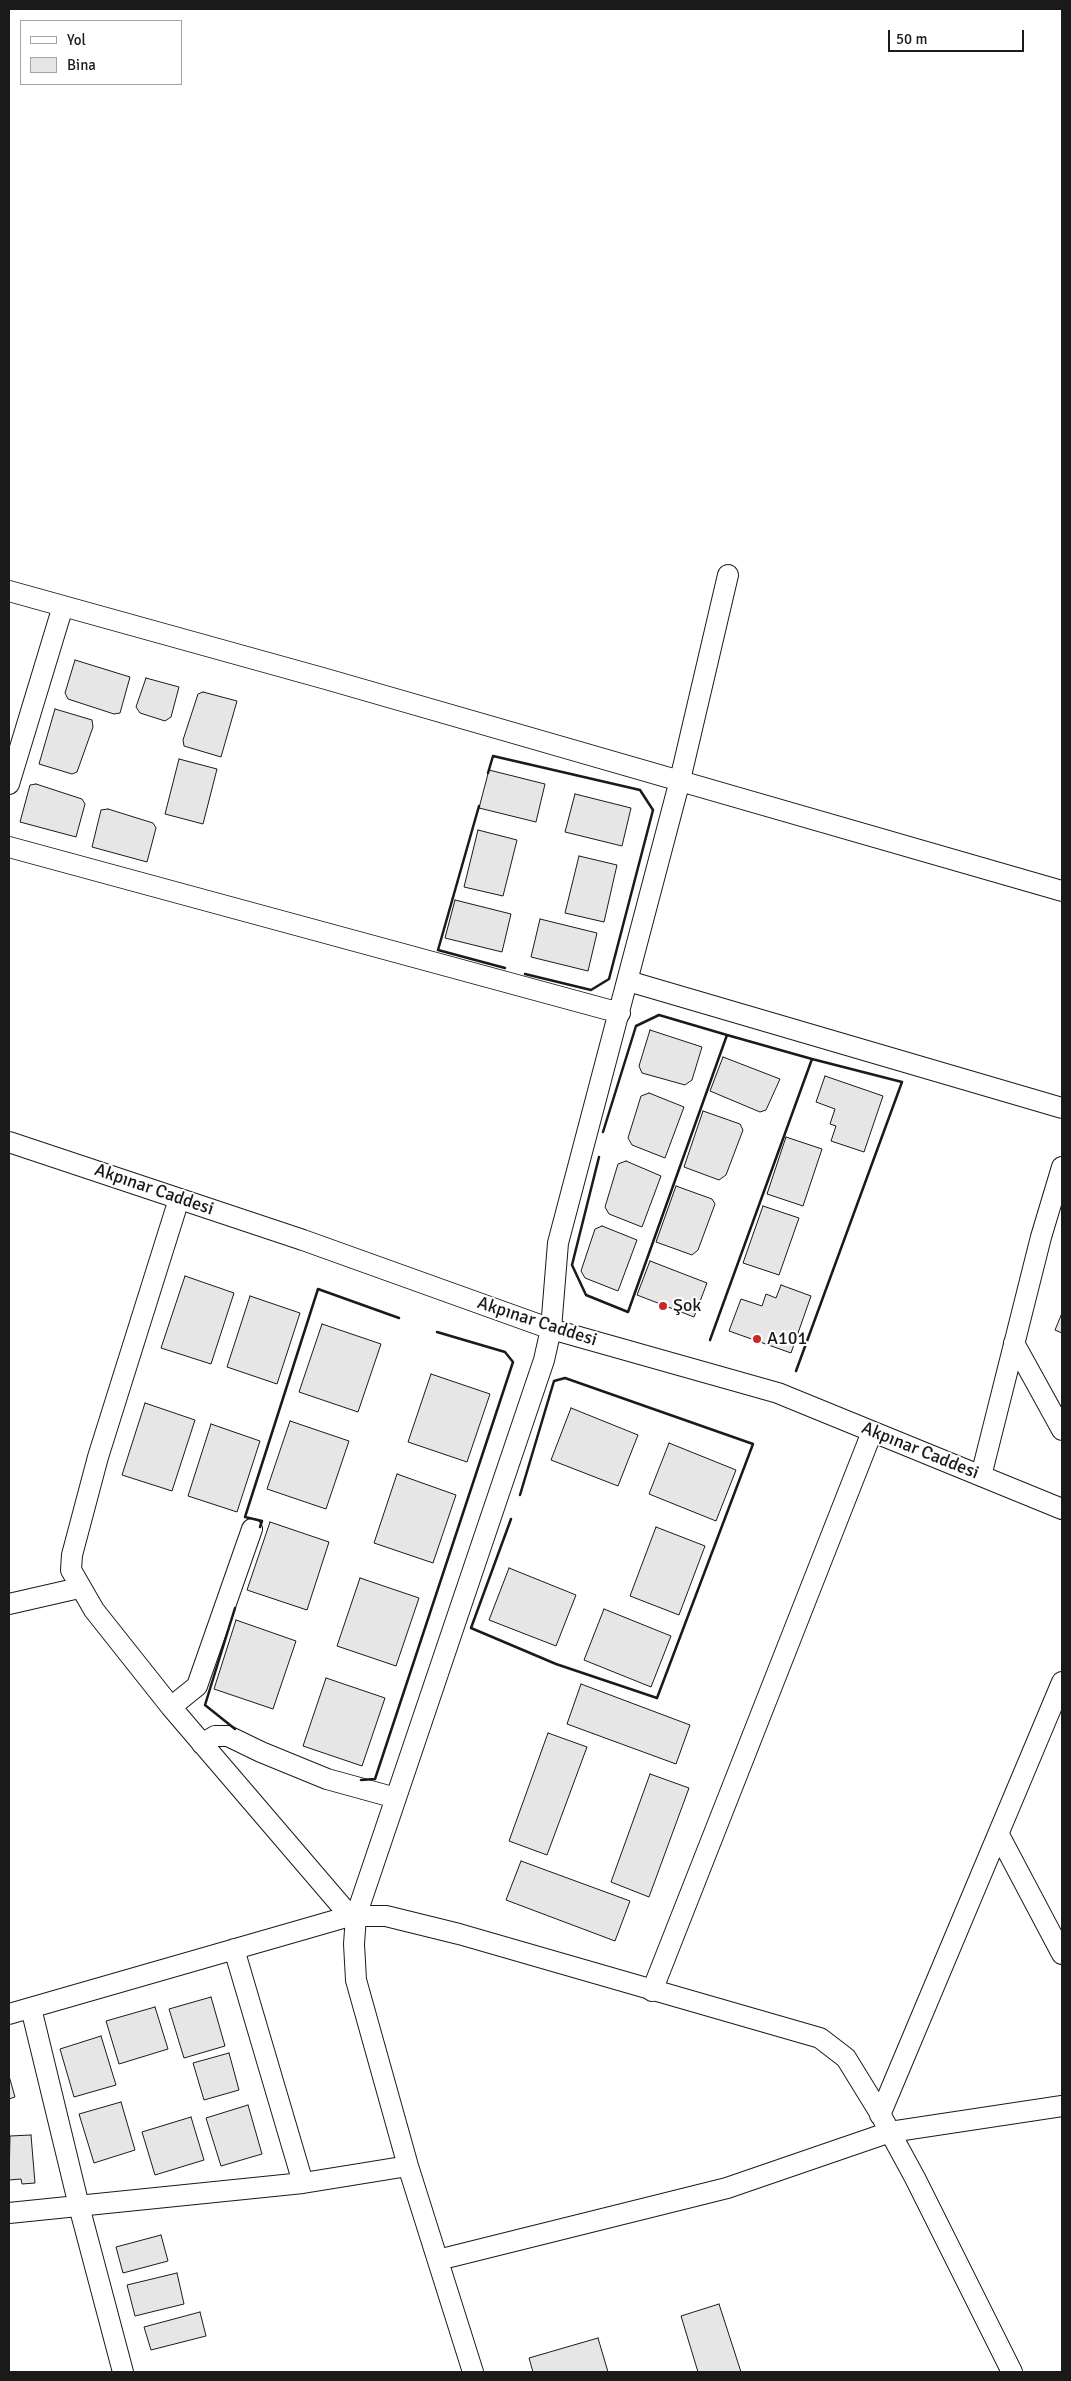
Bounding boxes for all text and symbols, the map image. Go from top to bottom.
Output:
legend [20,20,182,85]
scale bar [891,20,1027,52]
text: 50 m [896,30,927,48]
text: Yol [67,31,86,49]
text: Bina [67,56,96,74]
street label: Akpınar Caddesi [92,1159,216,1221]
street label: Akpınar Caddesi [474,1292,600,1352]
place label: Şok [673,1295,701,1317]
marker: Şok [657,1300,669,1312]
place label: A101 [767,1328,807,1350]
marker: A101 [751,1333,763,1345]
street label: Akpınar Caddesi [858,1418,982,1484]

